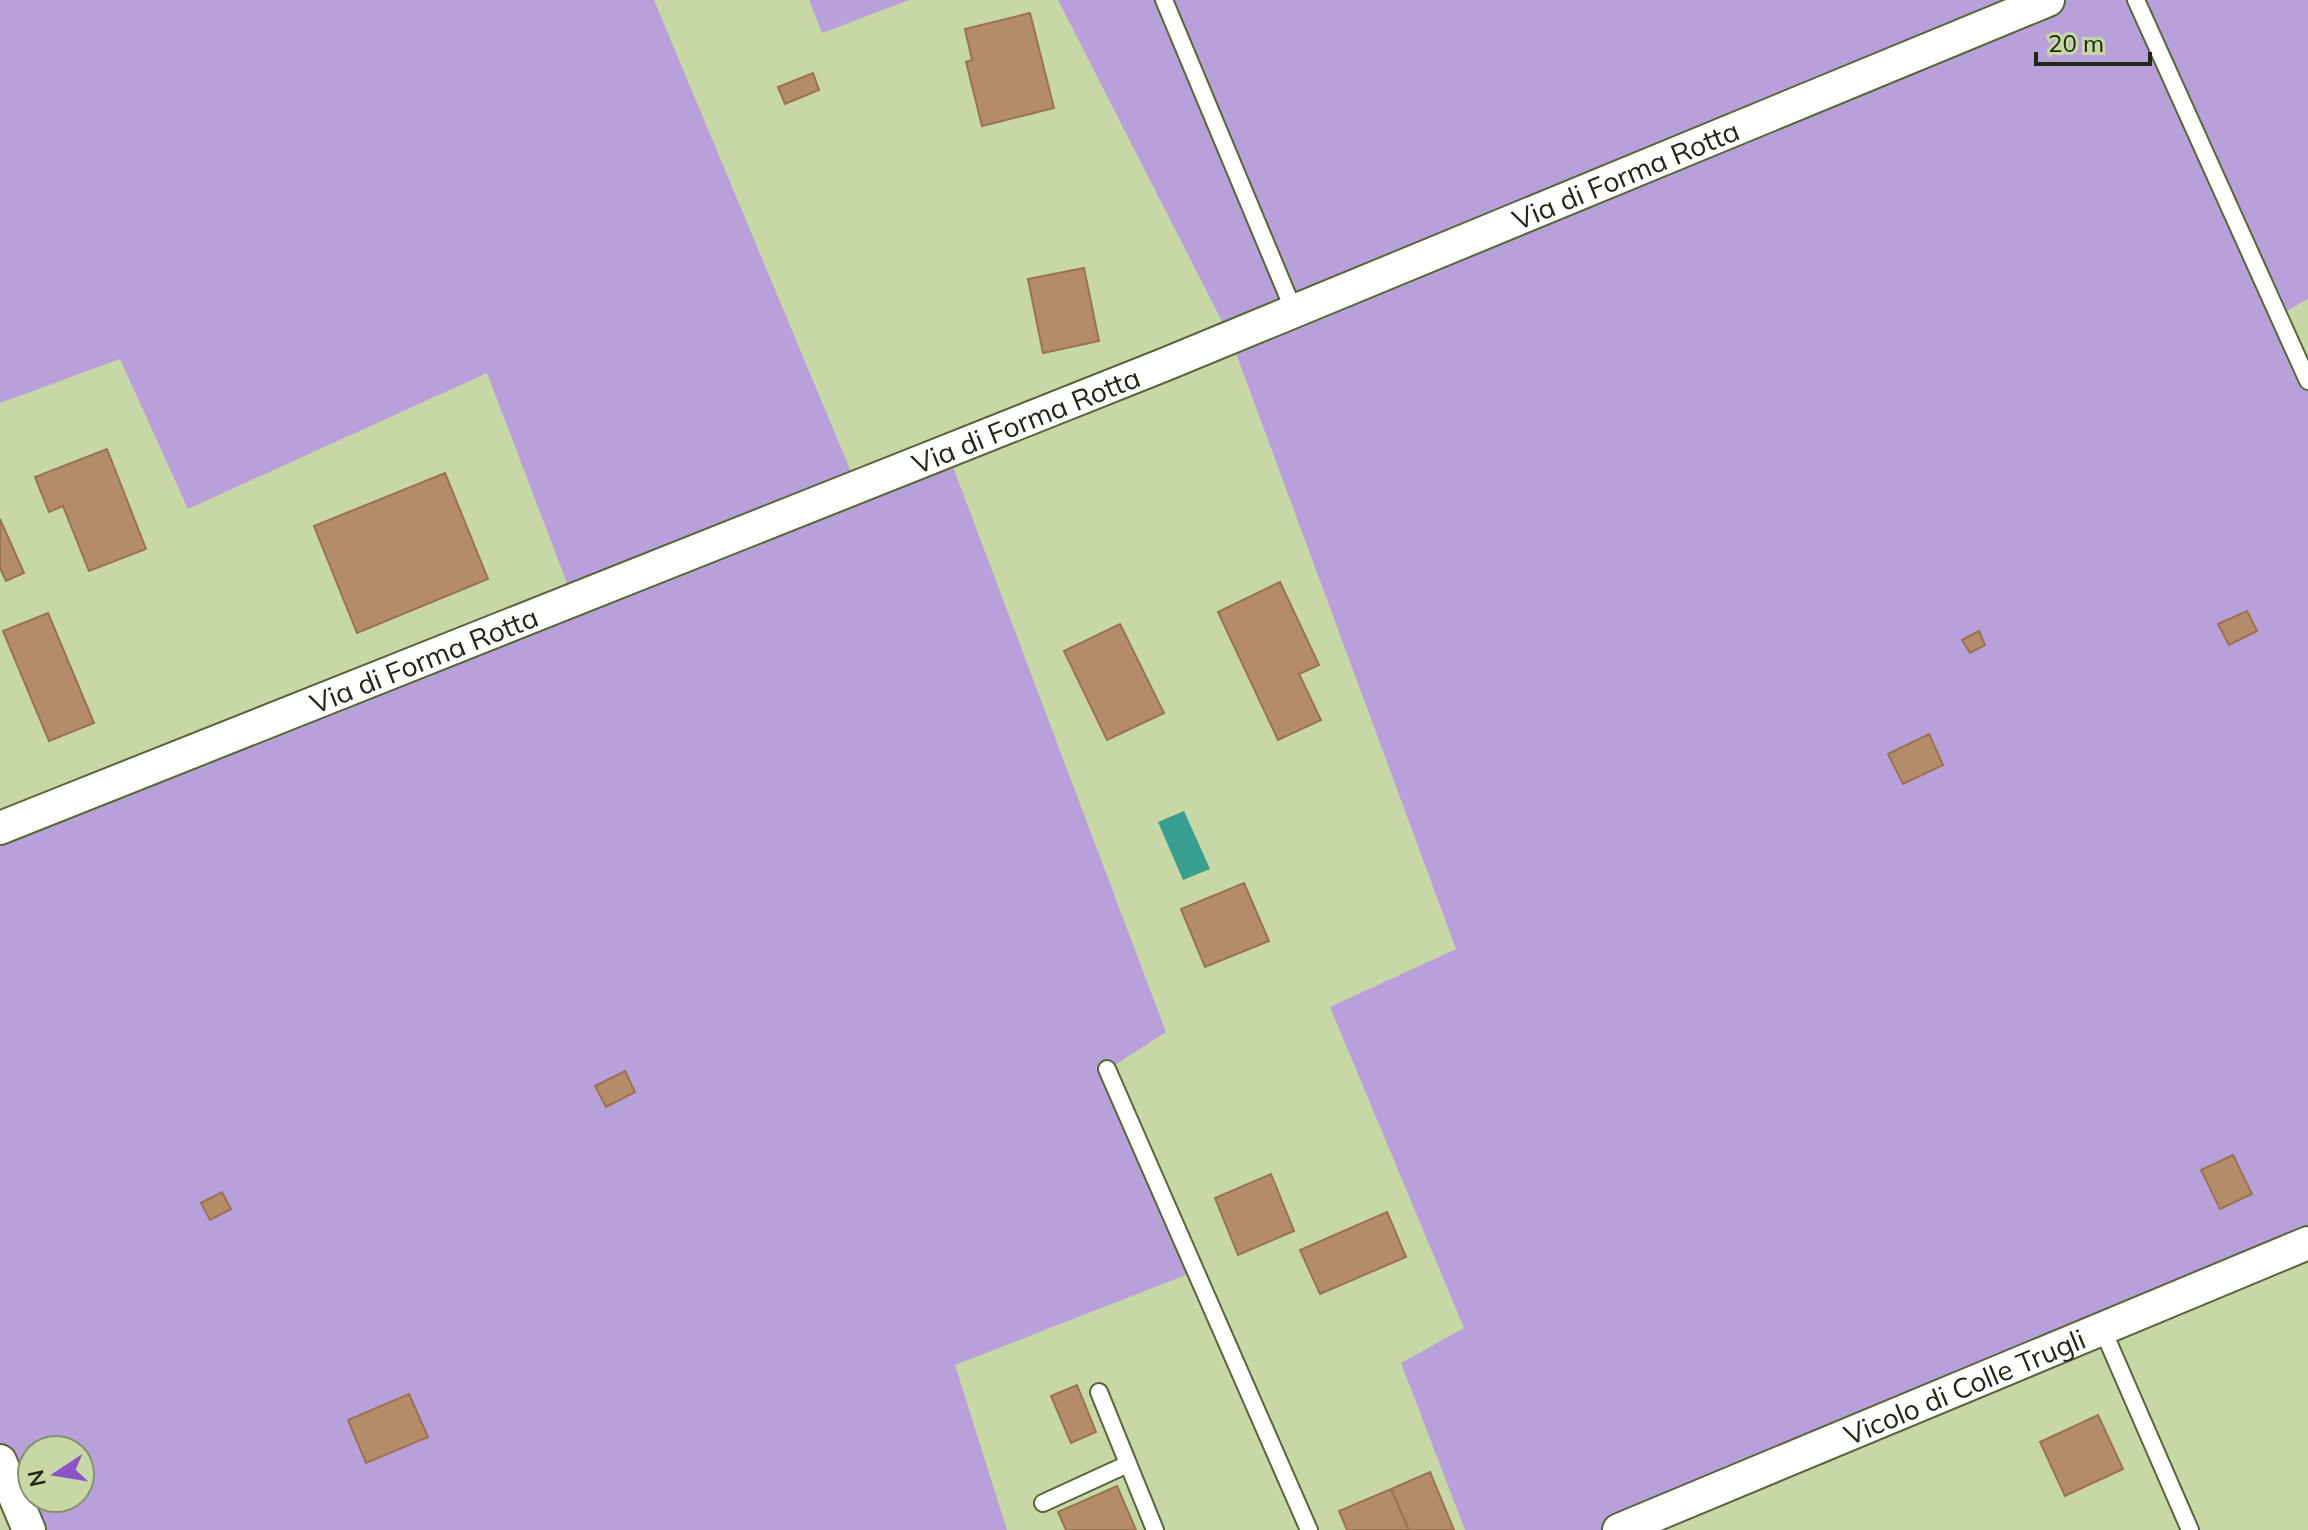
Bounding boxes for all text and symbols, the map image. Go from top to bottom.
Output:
scale bar [2036,16,2150,66]
text: 20 m [2048,28,2104,58]
street label: Via di Forma Rotta [1507,112,1744,237]
street label: Via di Forma Rotta [907,359,1145,481]
street label: Via di Forma Rotta [305,598,543,720]
street label: Vicolo di Colle Trugli [1838,1320,2090,1452]
north arrow [16,1434,96,1514]
text: N [21,1467,52,1489]

